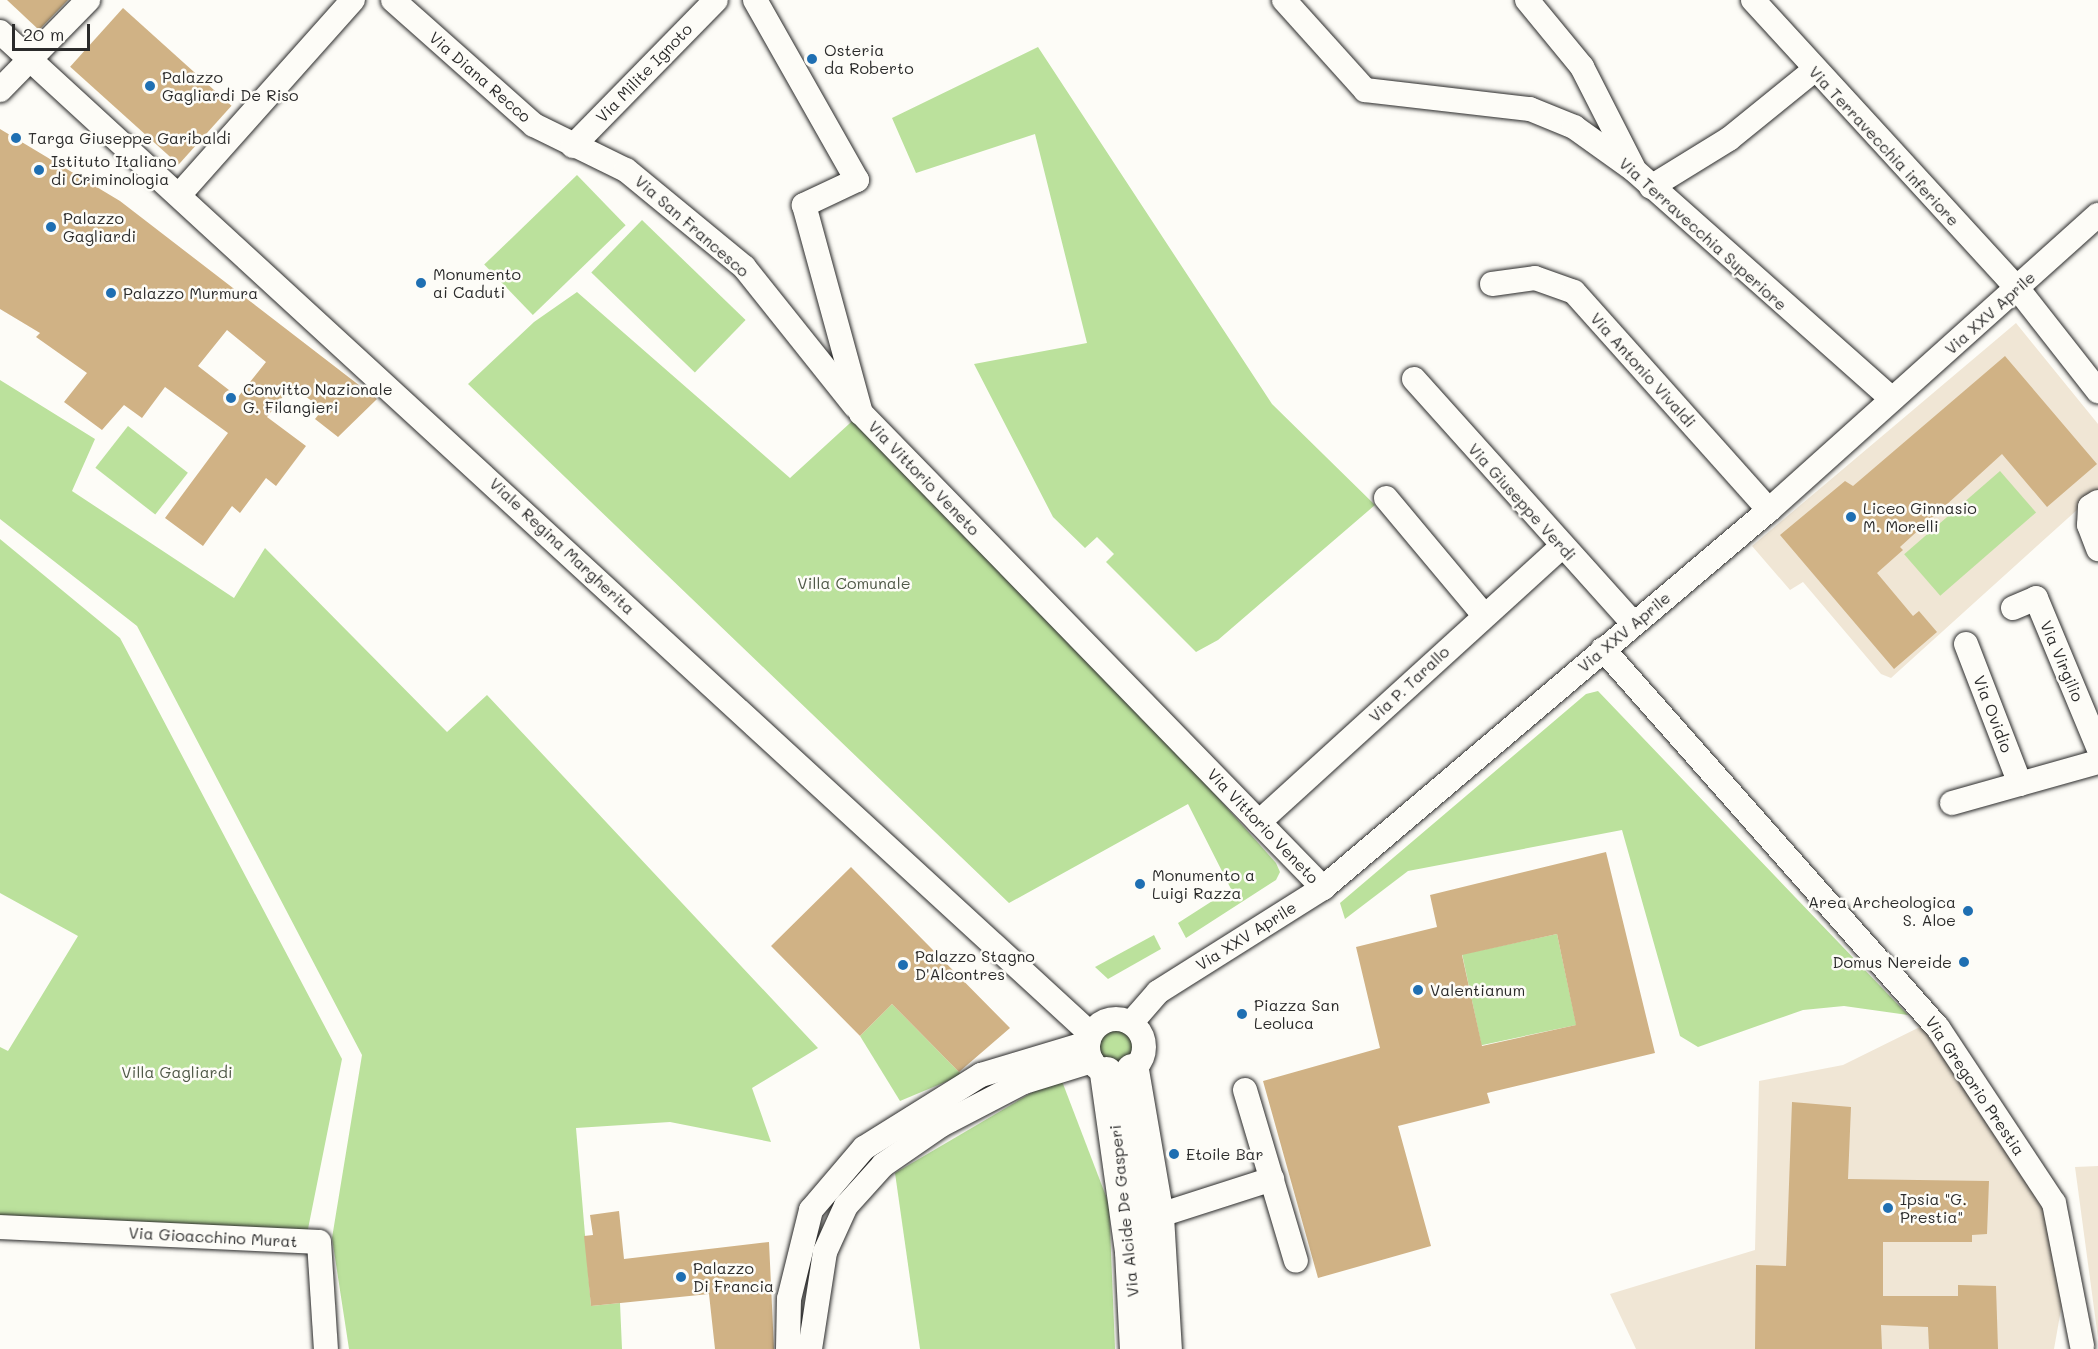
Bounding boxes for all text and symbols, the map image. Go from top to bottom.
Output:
scale bar [15,12,93,50]
street label: Via Milite Ignoto [592,20,696,126]
text: 20 m [23,22,64,46]
street label: Via Diana Recco [425,28,535,126]
place label: Osteria da Roberto [824,40,914,78]
marker: Osteria da Roberto [805,52,819,66]
street label: Via Terravecchia inferiore [1805,62,1963,230]
place label: Palazzo Gagliardi De Riso [162,67,299,105]
marker: Palazzo Gagliardi De Riso [143,79,157,93]
place label: Targa Giuseppe Garibaldi [28,128,231,148]
marker: Targa Giuseppe Garibaldi [9,131,23,145]
place label: Istituto Italiano di Criminologia [51,151,176,189]
street label: Via Terravecchia Superiore [1615,154,1791,314]
marker: Istituto Italiano di Criminologia [32,163,46,177]
street label: Via San Francesco [631,171,753,281]
place label: Palazzo Gagliardi [63,208,136,246]
marker: Palazzo Gagliardi [44,220,58,234]
place label: Monumento ai Caduti [433,264,521,302]
street label: Via XXV Aprile [1941,267,2039,359]
marker: Monumento ai Caduti [414,276,428,290]
place label: Palazzo Murmura [123,283,258,303]
marker: Palazzo Murmura [104,286,118,300]
street label: Via Antonio Vivaldi [1586,309,1700,431]
place label: Convitto Nazionale G. Filangieri [243,379,393,417]
marker: Convitto Nazionale G. Filangieri [224,391,238,405]
street label: Via Vittorio Veneto [864,417,984,539]
street label: Via Giuseppe Verdi [1464,439,1580,565]
street label: Viale Regina Margherita [485,474,639,618]
place label: Liceo Ginnasio M. Morelli [1863,498,1977,536]
marker: Liceo Ginnasio M. Morelli [1844,510,1858,524]
park label: Villa Comunale [797,573,911,593]
street label: Via XXV Aprile [1574,588,1674,676]
street label: Via Virgilio [2036,618,2088,704]
street label: Via P. Tarallo [1365,642,1453,726]
street label: Via Ovidio [1970,673,2016,755]
street label: Via Vittorio Veneto [1203,765,1323,887]
place label: Monumento a Luigi Razza [1152,865,1255,903]
marker: Monumento a Luigi Razza [1133,877,1147,891]
place label: Area Archeologica S. Aloe [1808,892,1956,930]
street label: Via XXV Aprile [1192,897,1300,975]
marker: Area Archeologica S. Aloe [1961,904,1975,918]
place label: Palazzo Stagno D'Alcontres [915,946,1035,984]
place label: Domus Nereide [1833,952,1952,972]
marker: Domus Nereide [1957,955,1971,969]
marker: Palazzo Stagno D'Alcontres [896,958,910,972]
place label: Valentianum [1430,980,1525,1000]
marker: Valentianum [1411,983,1425,997]
place label: Piazza San Leoluca [1254,995,1339,1033]
marker: Piazza San Leoluca [1235,1007,1249,1021]
street label: Via Gregorio Prestia [1921,1013,2029,1159]
park label: Villa Gagliardi [121,1062,233,1082]
street label: Via Alcide De Gasperi [1105,1124,1143,1298]
place label: Etoile Bar [1186,1144,1264,1164]
marker: Etoile Bar [1167,1147,1181,1161]
place label: Ipsia "G. Prestia" [1900,1189,1967,1227]
marker: Ipsia "G. Prestia" [1881,1201,1895,1215]
street label: Via Gioacchino Murat [128,1223,298,1251]
place label: Palazzo Di Francia [693,1258,774,1296]
marker: Palazzo Di Francia [674,1270,688,1284]

